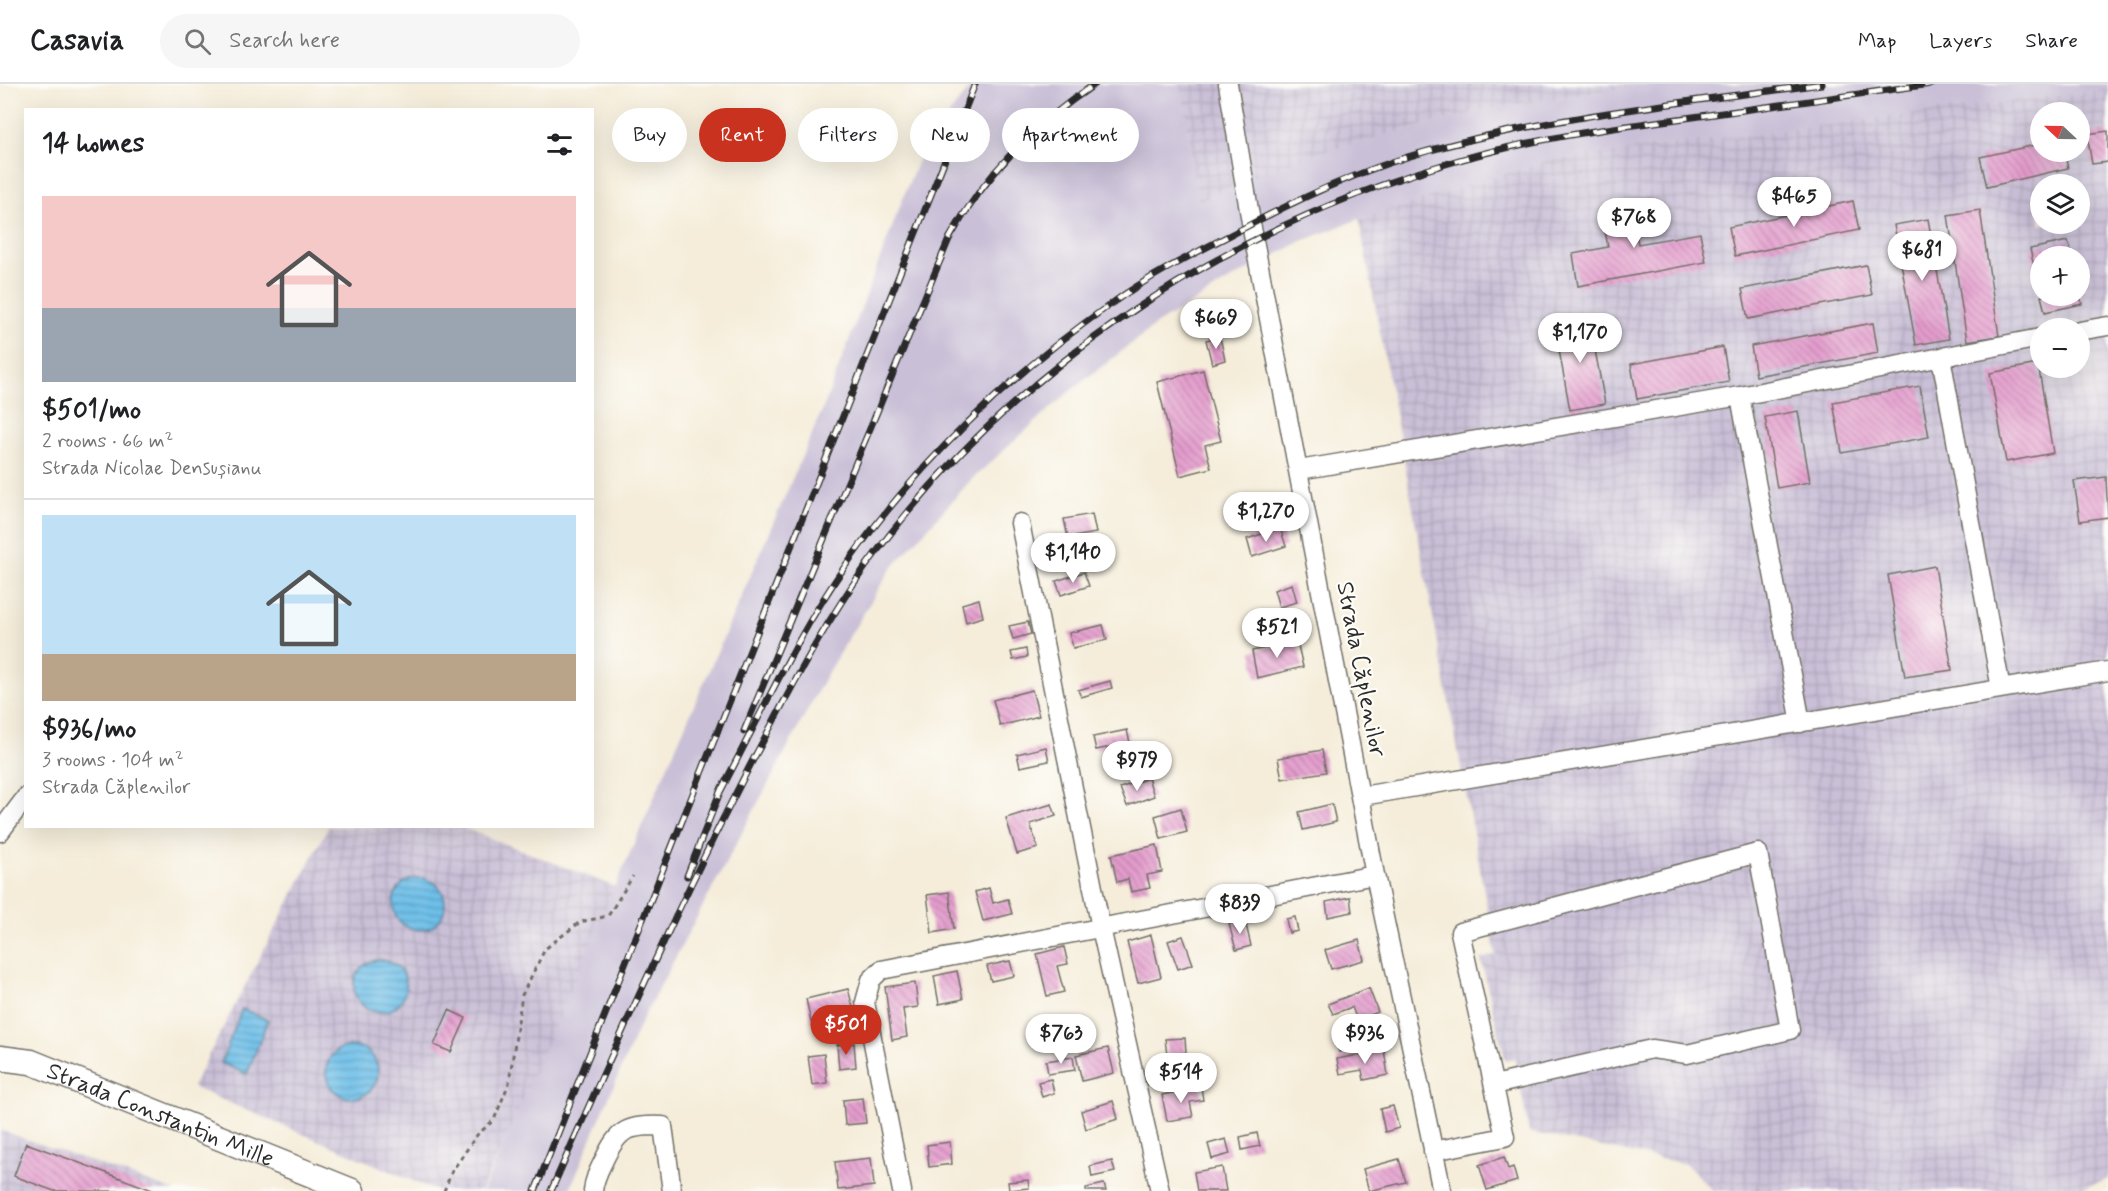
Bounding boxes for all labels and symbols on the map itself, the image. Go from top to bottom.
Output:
north arrow [2030,102,2090,162]
pin: $465 [1758,177,1830,228]
pin: $768 [1598,198,1670,249]
pin: $681 [1886,231,1958,282]
pin: $669 [1180,299,1252,350]
pin: $1,170 [1531,313,1629,364]
pin: $1,270 [1217,492,1315,543]
pin: $1,140 [1024,533,1122,584]
street label: Strada Căplenilor [1328,579,1393,760]
pin: $521 [1241,608,1313,659]
pin: $979 [1101,741,1173,792]
pin: $839 [1204,884,1276,935]
pin: $501 [810,1005,882,1056]
pin: $763 [1025,1014,1097,1065]
pin: $936 [1329,1014,1401,1065]
pin: $514 [1145,1053,1217,1104]
street label: Strada Constantin Mille [42,1056,278,1175]

